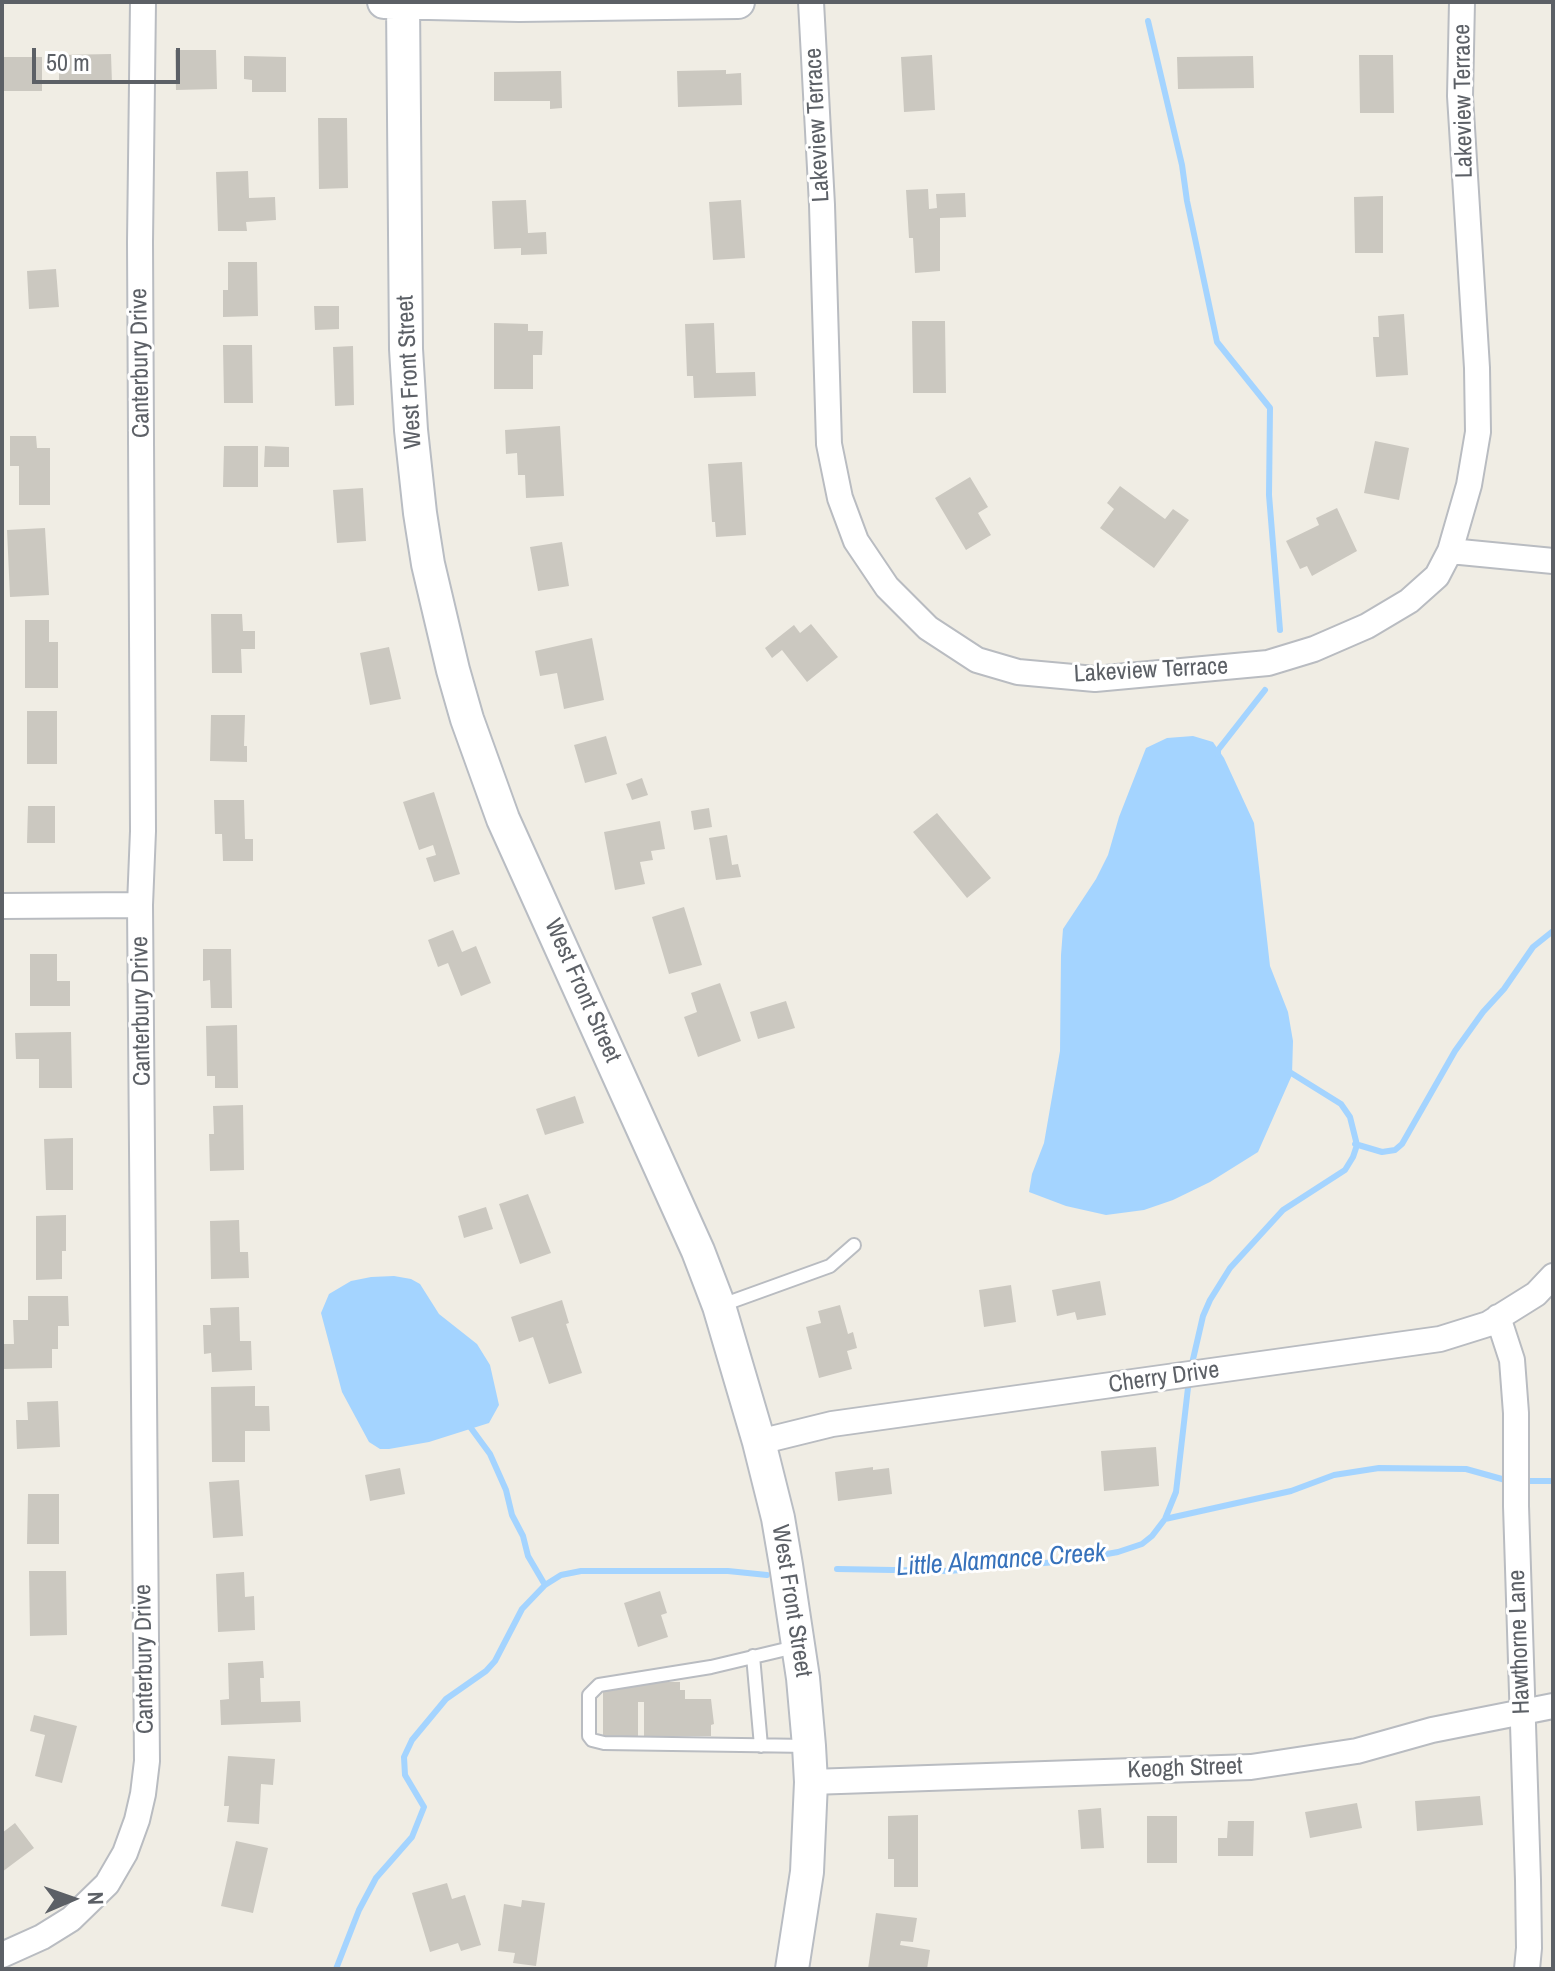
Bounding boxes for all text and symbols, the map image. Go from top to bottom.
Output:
street label: Lakeview Terrace [1448,24,1480,178]
scale bar [36,32,184,82]
text: 50 m [46,46,90,78]
street label: Lakeview Terrace [800,47,836,203]
street label: Canterbury Drive [125,288,157,438]
street label: West Front Street [392,294,428,450]
street label: Lakeview Terrace [1073,653,1229,689]
street label: West Front Street [538,915,626,1067]
street label: Canterbury Drive [126,936,158,1086]
street label: Cherry Drive [1107,1356,1221,1400]
street label: West Front Street [765,1523,817,1679]
water label: Little Alamance Creek [895,1538,1107,1584]
street label: Hawthorne Lane [1503,1569,1537,1715]
street label: Canterbury Drive [129,1584,161,1734]
street label: Keogh Street [1127,1753,1243,1785]
north arrow [32,1859,112,1939]
text: N [81,1891,111,1905]

